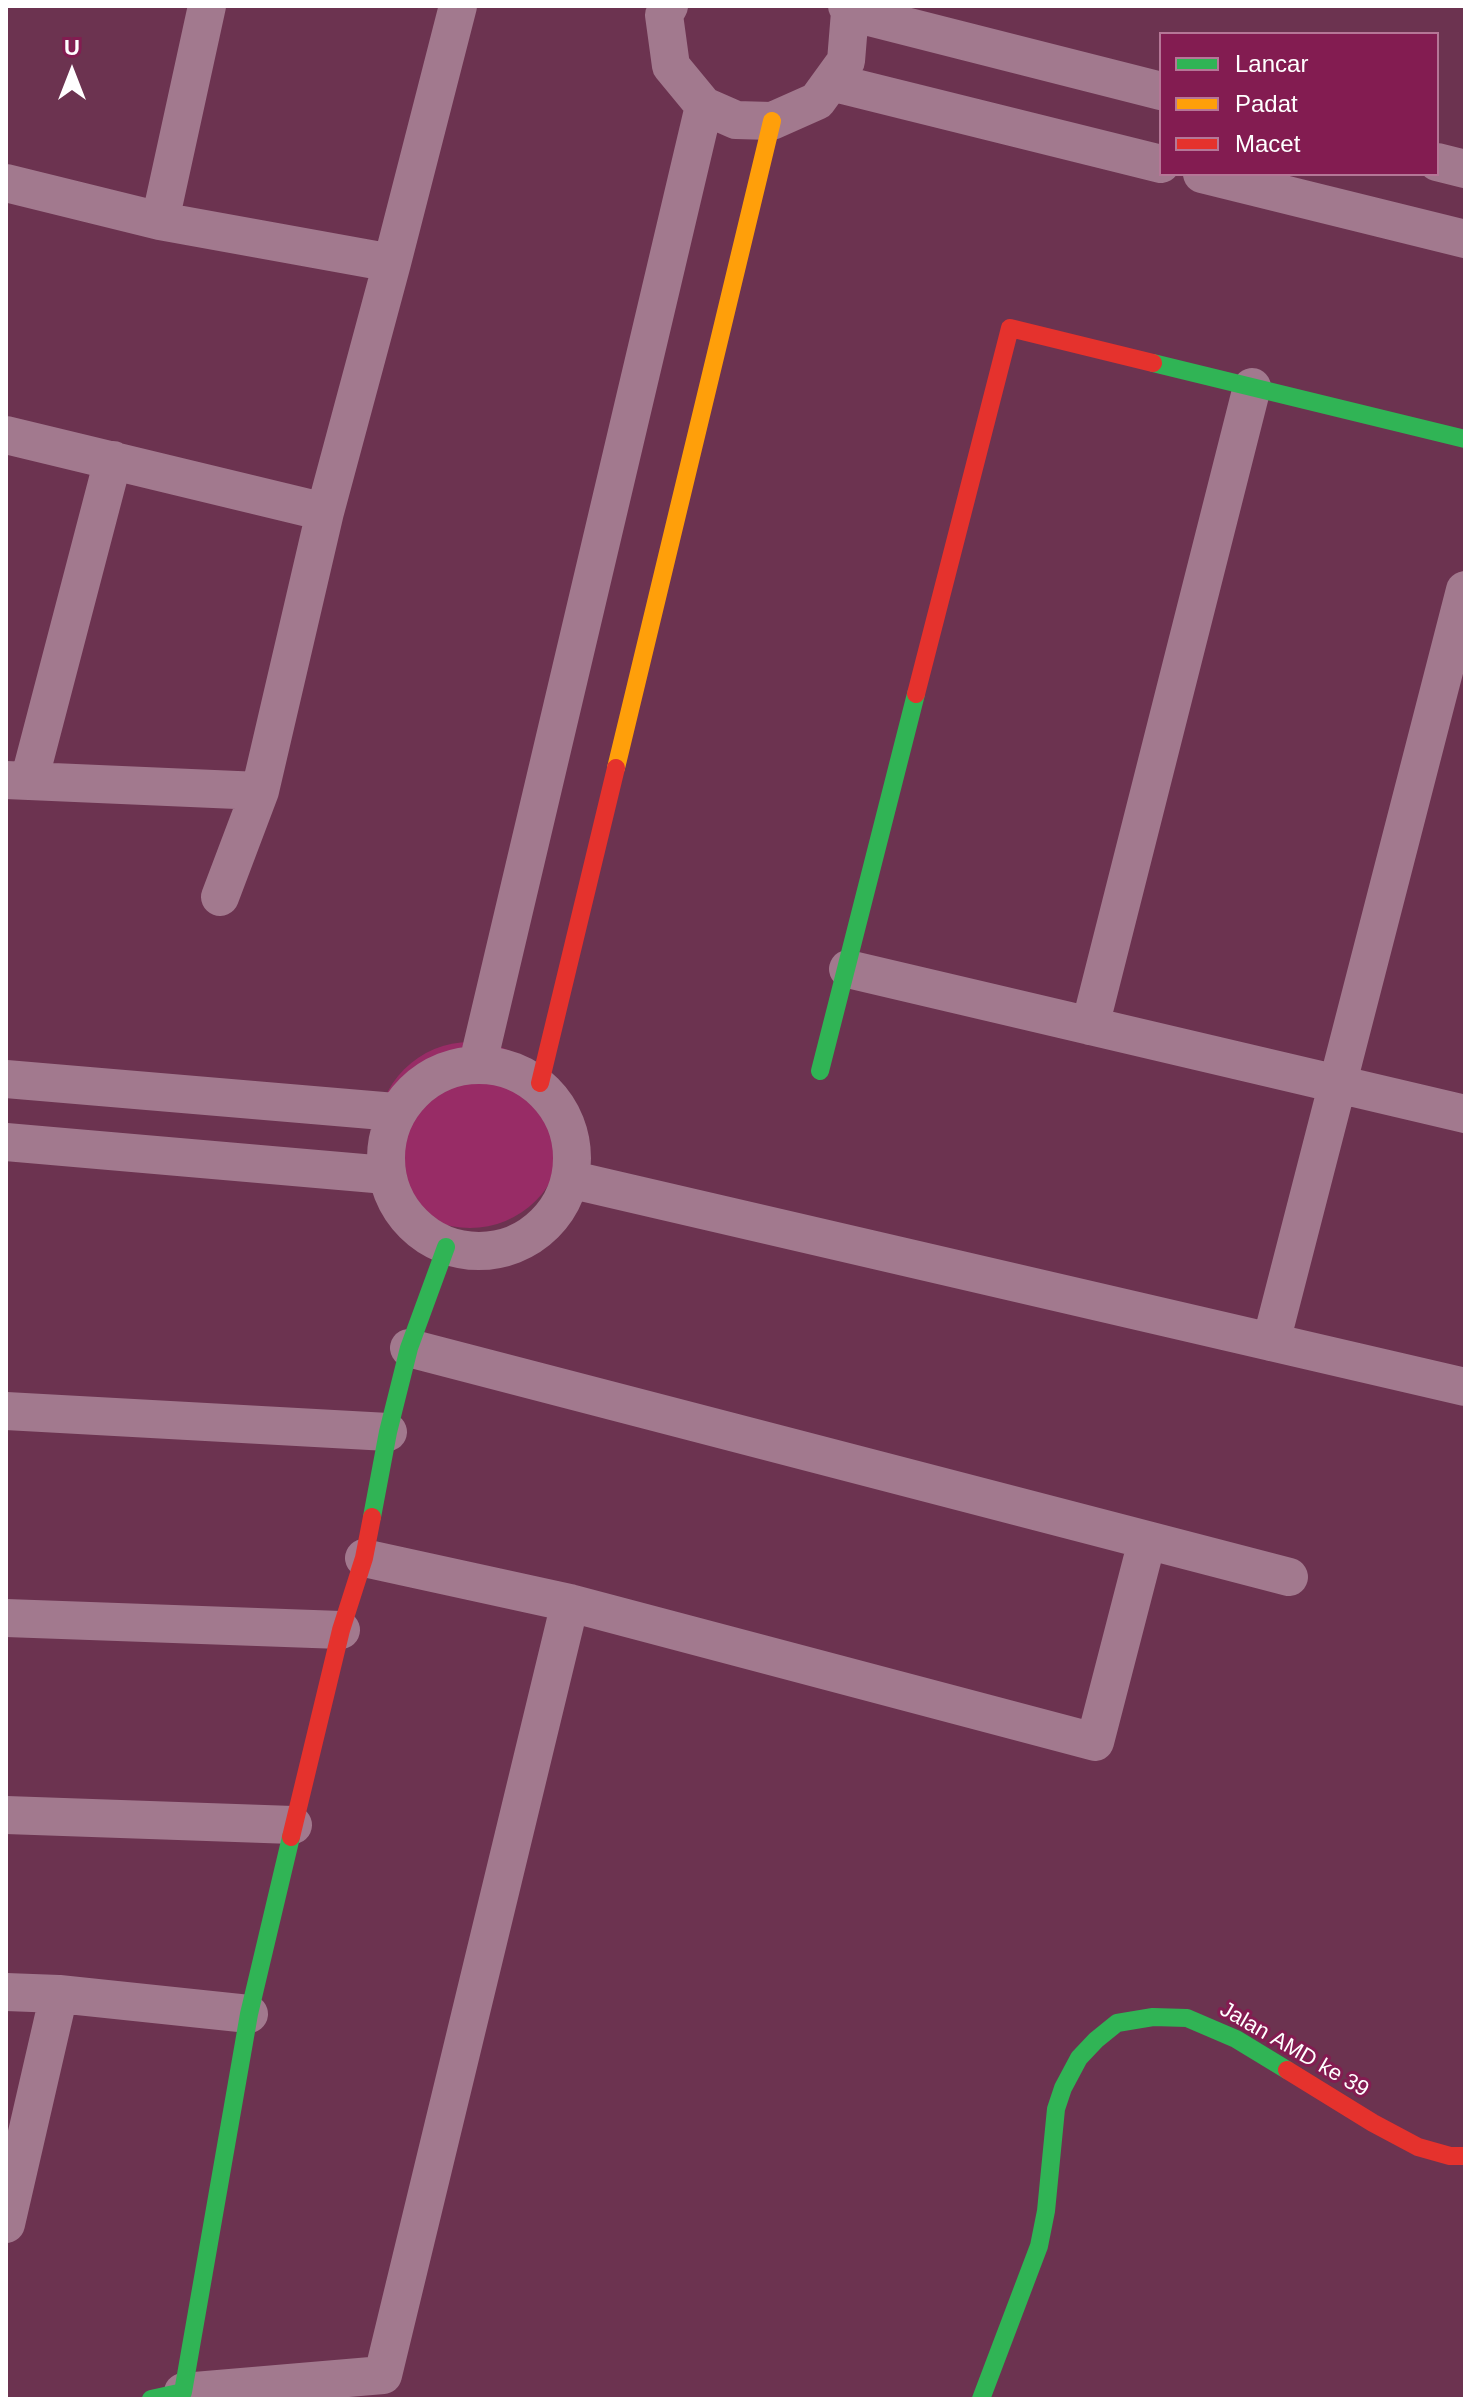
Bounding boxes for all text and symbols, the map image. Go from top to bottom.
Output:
north arrow [32,32,112,112]
legend [1159,32,1439,176]
text: U [64,35,80,60]
text: Lancar [1235,50,1308,77]
text: Padat [1235,90,1298,117]
text: Macet [1235,130,1300,157]
street label: Jalan AMD ke 39 [1215,1997,1373,2103]

